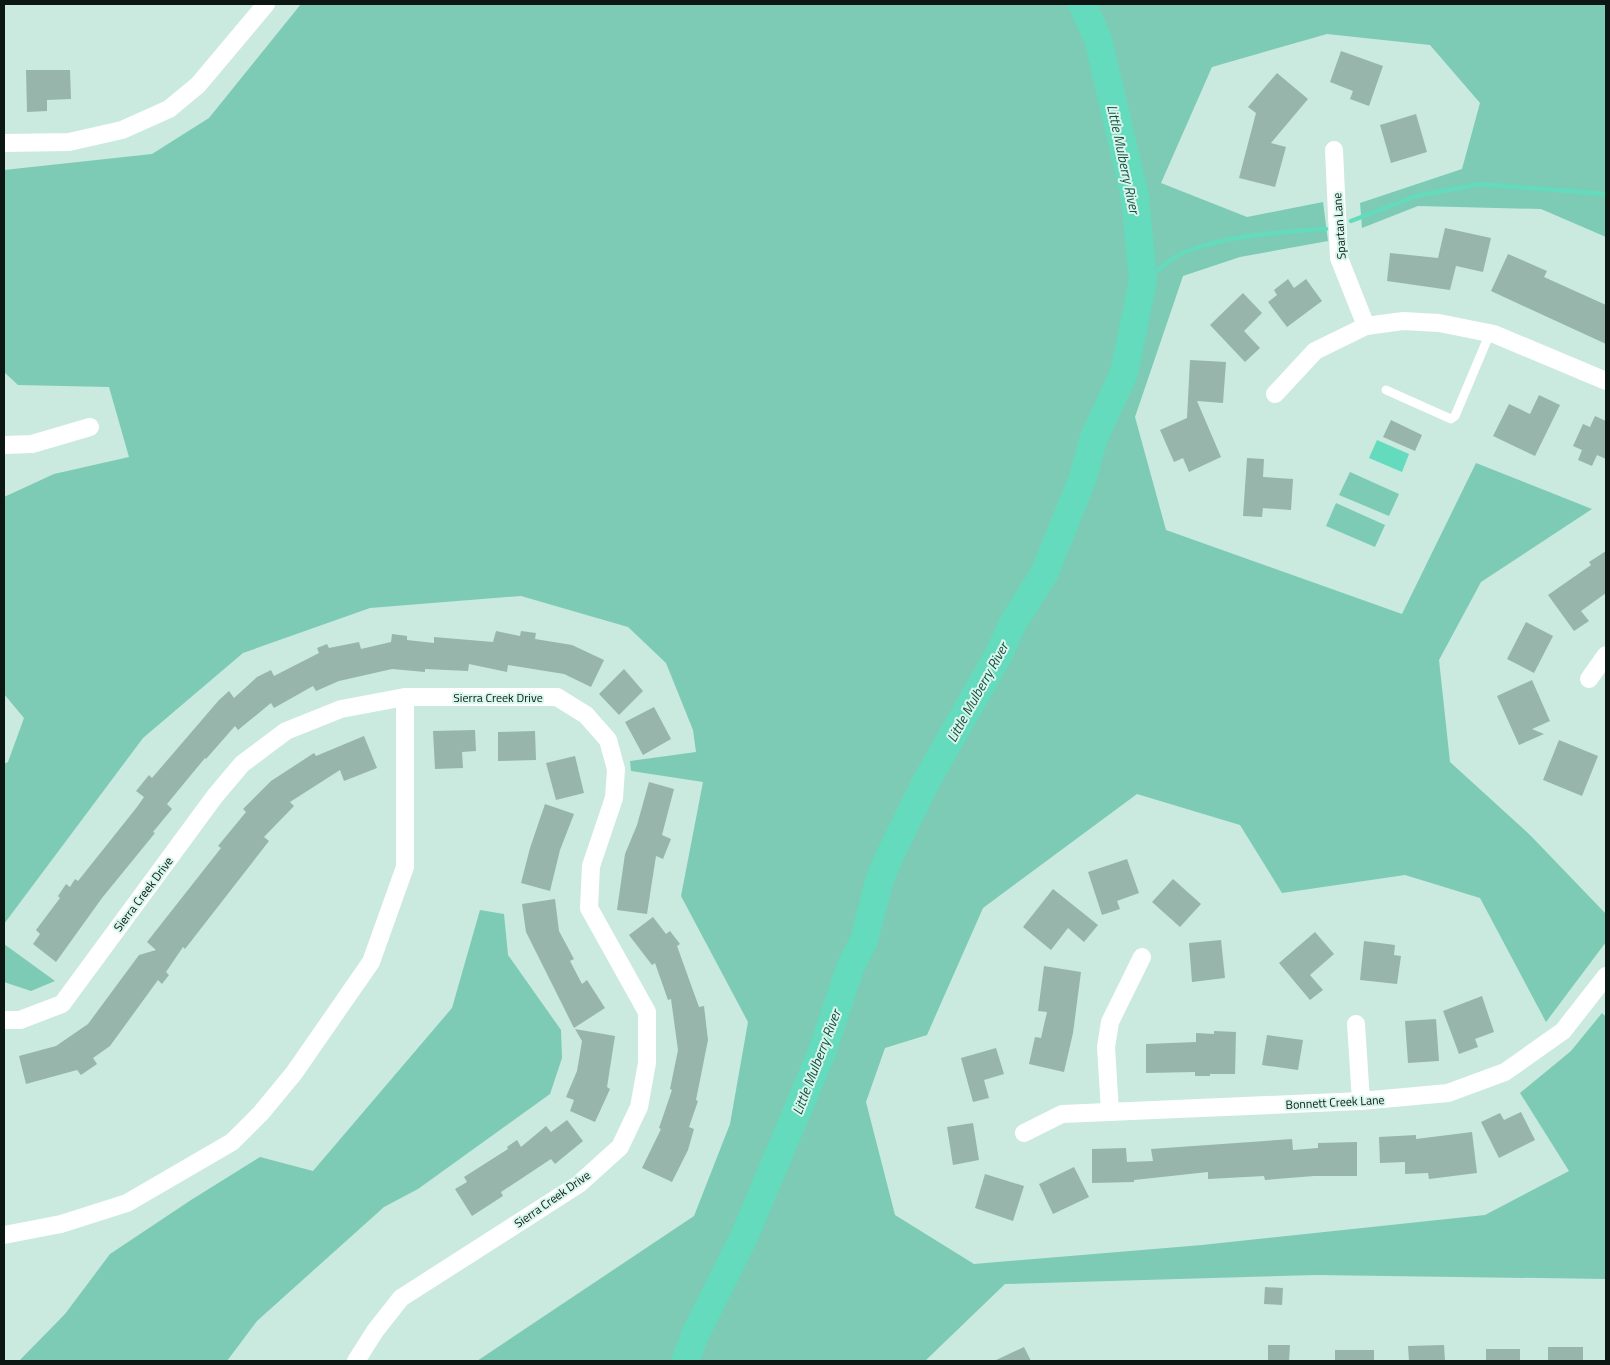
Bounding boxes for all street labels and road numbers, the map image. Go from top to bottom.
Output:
street label: Spartan Lane [1327,192,1351,260]
street label: Sierra Creek Drive [453,688,543,707]
street label: Sierra Creek Drive [109,853,177,935]
street label: Bonnett Creek Lane [1285,1090,1385,1114]
street label: Sierra Creek Drive [510,1166,594,1232]

